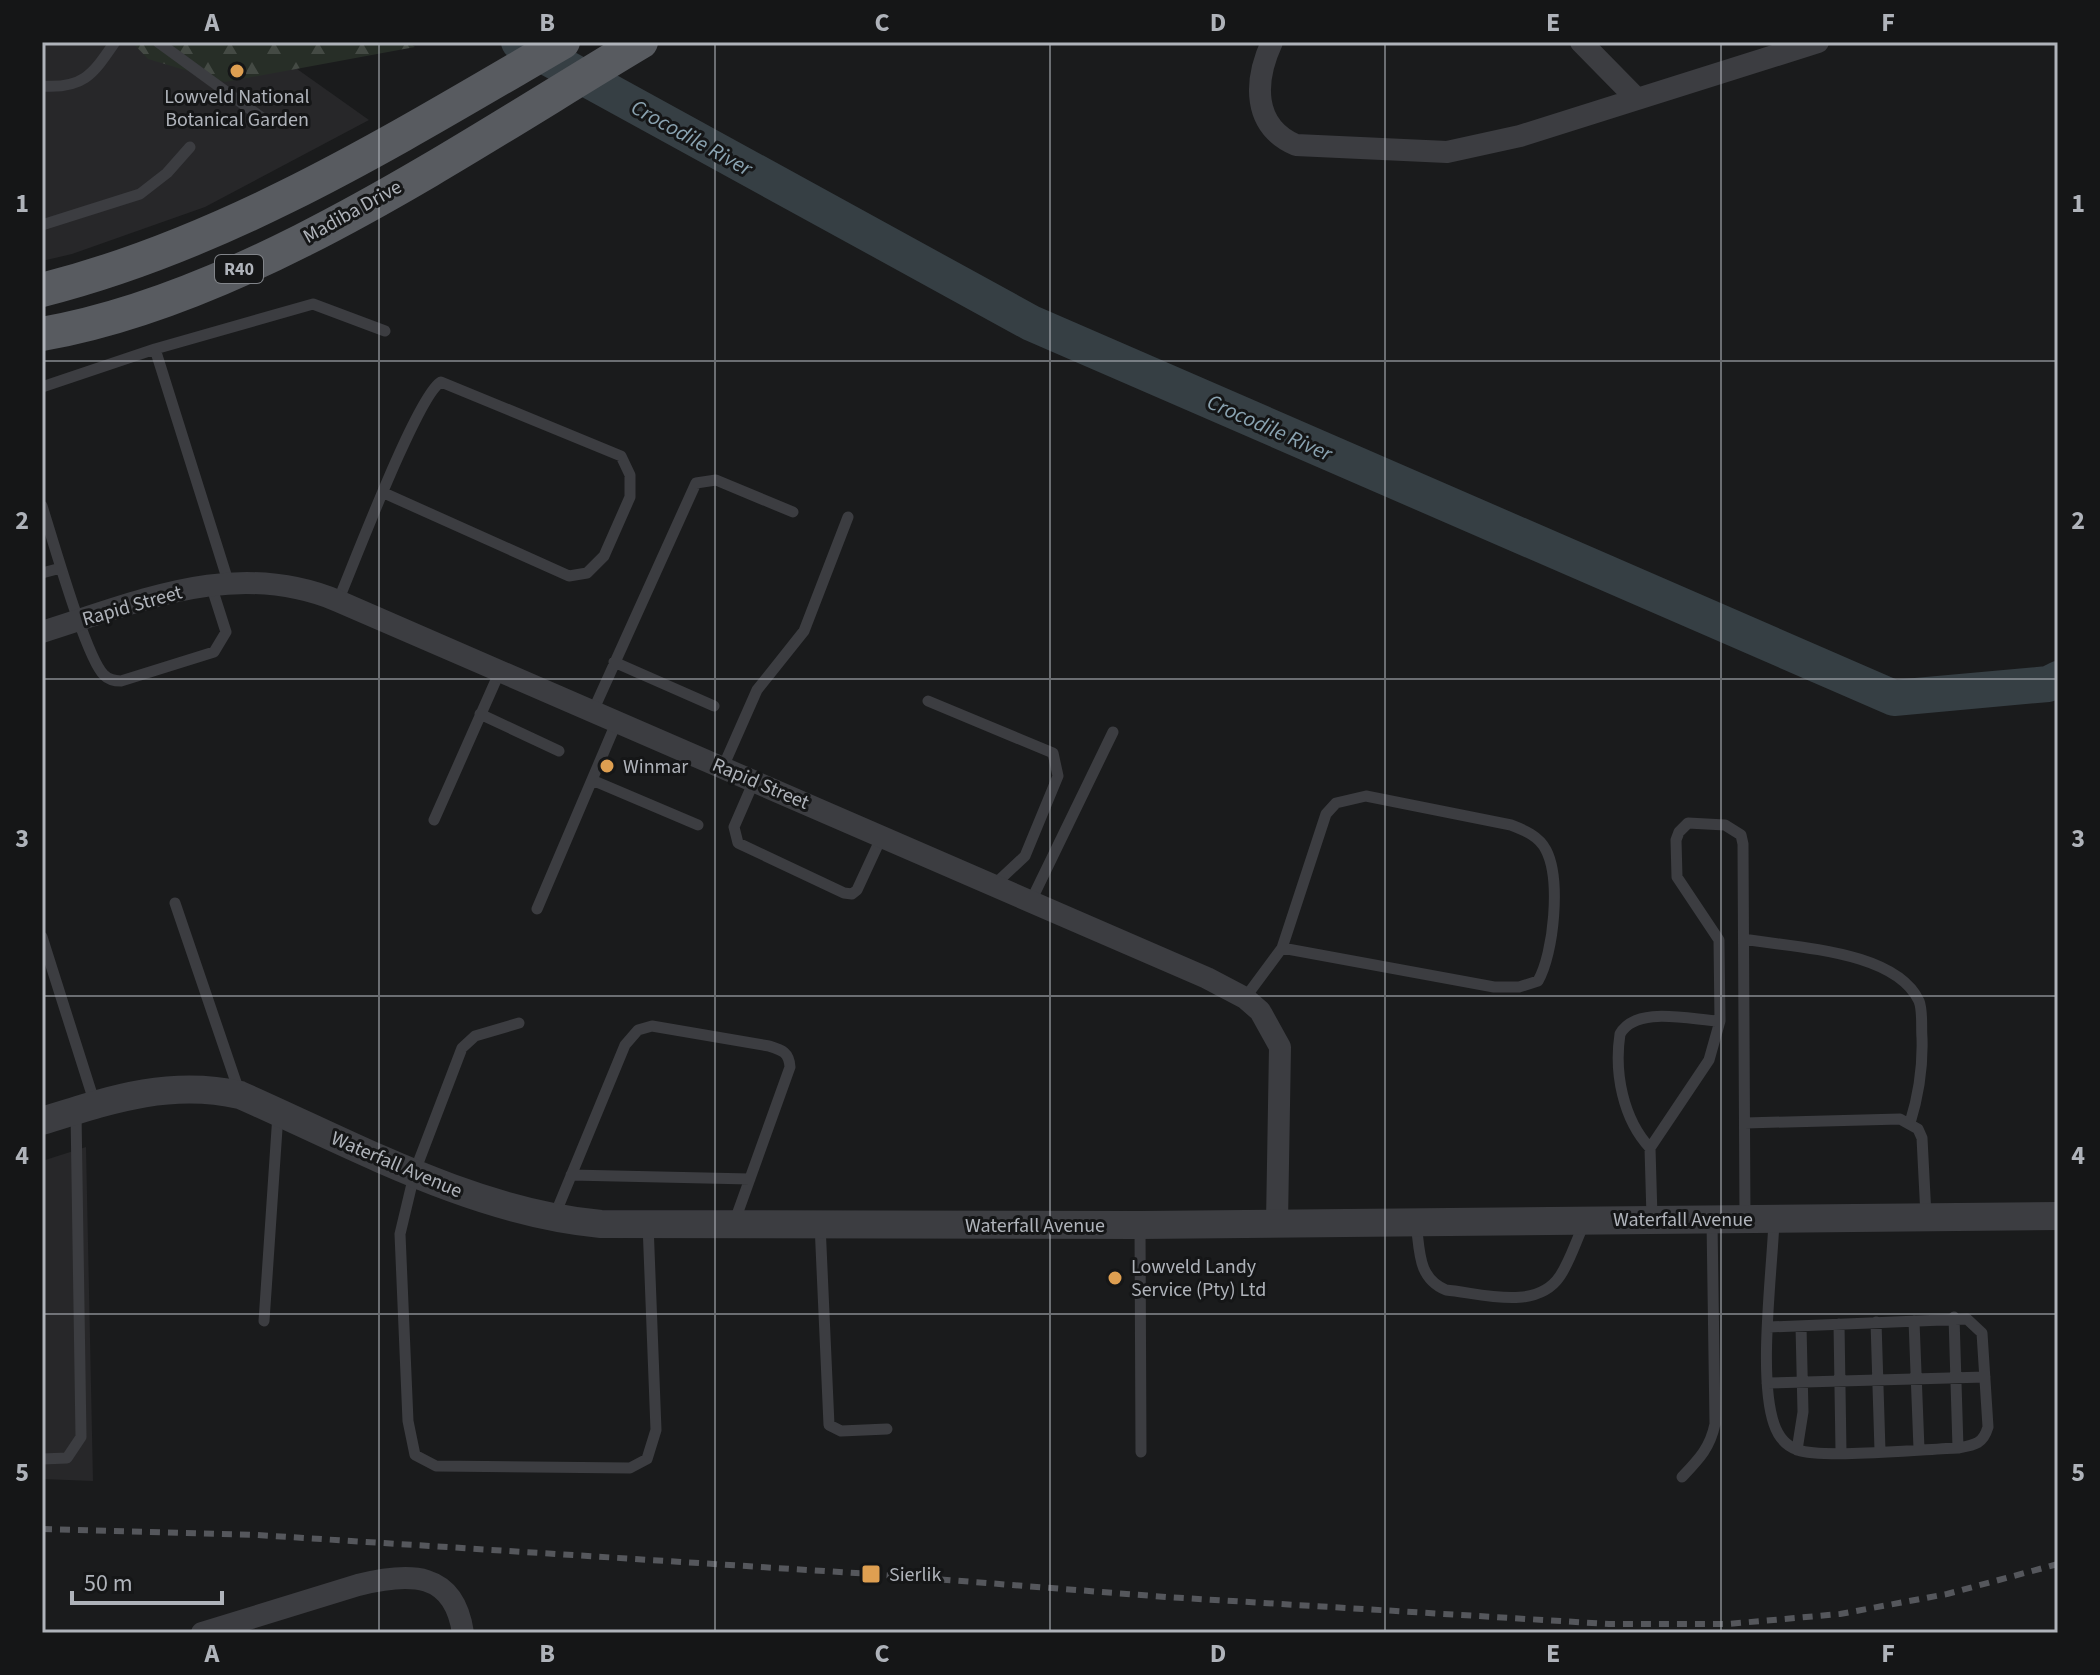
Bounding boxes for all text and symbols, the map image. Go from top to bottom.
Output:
text: A [204,4,221,41]
text: B [539,4,555,41]
text: C [874,4,890,41]
text: D [1210,4,1226,41]
text: E [1546,4,1560,41]
text: F [1881,4,1895,41]
marker: Lowveld National Botanical Garden [228,62,246,80]
place label: Lowveld National Botanical Garden [164,83,310,134]
water label: Crocodile River [625,91,759,185]
street label: Madiba Drive [298,173,407,251]
text: 1 [15,185,29,222]
text: 1 [2071,185,2085,222]
road number: R40 [215,255,263,283]
water label: Crocodile River [1202,386,1339,470]
text: 2 [15,502,29,539]
text: 2 [2071,502,2085,539]
street label: Rapid Street [79,578,186,634]
street label: Rapid Street [708,751,814,817]
place label: Winmar [623,753,688,781]
marker: Winmar [598,757,616,775]
text: 3 [15,820,29,857]
text: 3 [2071,820,2085,857]
street label: Waterfall Avenue [327,1125,467,1205]
text: 4 [15,1137,29,1174]
text: 4 [2071,1137,2085,1174]
street label: Waterfall Avenue [1613,1206,1753,1234]
street label: Waterfall Avenue [965,1212,1105,1240]
place label: Lowveld Landy Service (Pty) Ltd [1131,1253,1266,1304]
marker: Lowveld Landy Service (Pty) Ltd [1106,1269,1124,1287]
text: 5 [15,1454,29,1491]
text: 5 [2071,1454,2085,1491]
scale bar [72,1555,222,1605]
place label: Sierlik [889,1561,941,1589]
marker: Sierlik [860,1563,882,1585]
text: 50 m [84,1566,133,1601]
text: A [204,1635,221,1672]
text: B [539,1635,555,1672]
text: C [874,1635,890,1672]
text: D [1210,1635,1226,1672]
text: E [1546,1635,1560,1672]
text: F [1881,1635,1895,1672]

